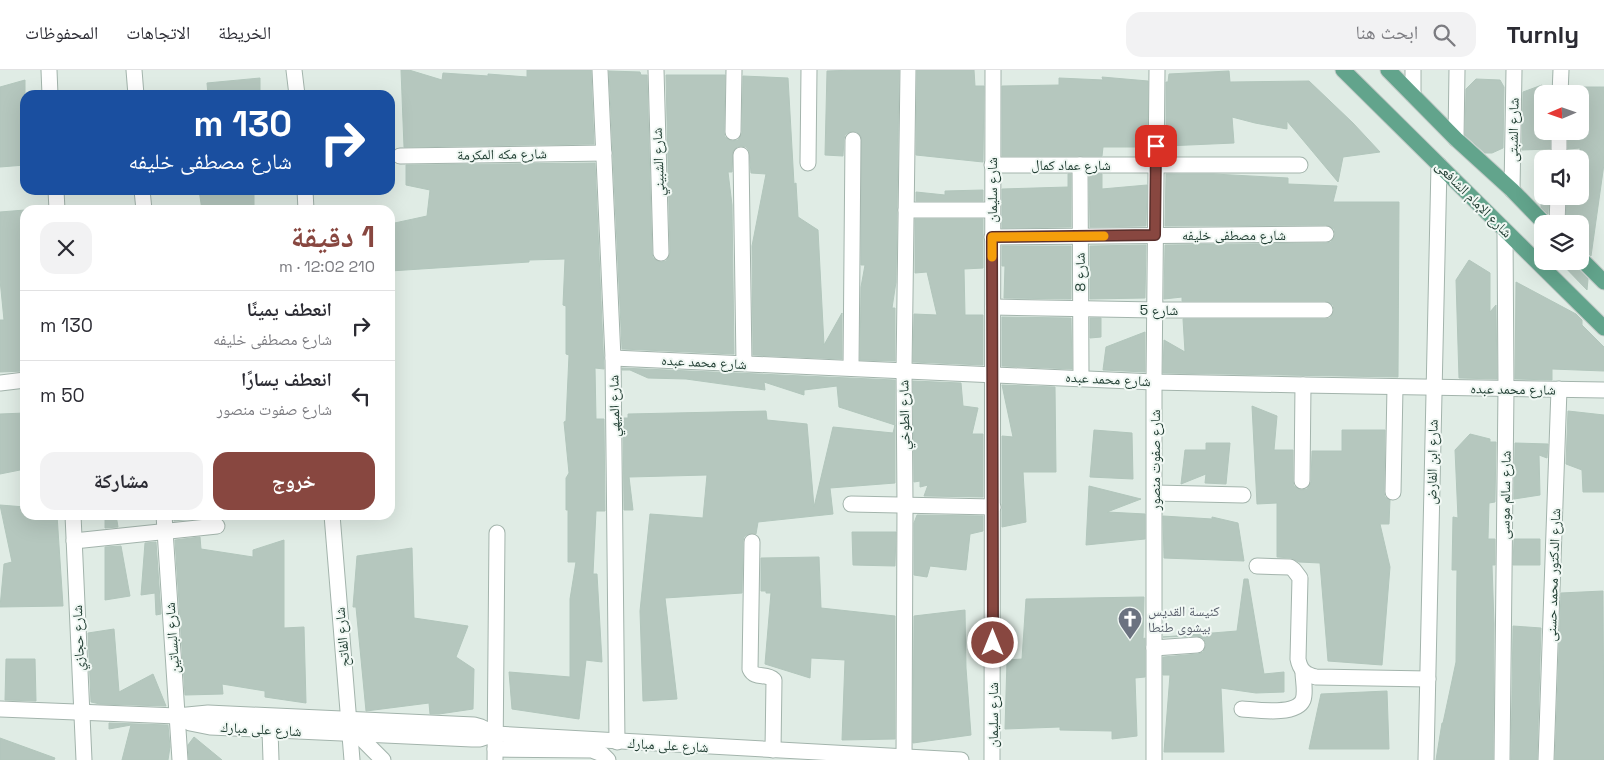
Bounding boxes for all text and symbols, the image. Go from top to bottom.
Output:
search box [1126,12,1476,57]
text: Turnly [1506,19,1579,50]
text: ابحث هنا [1356,20,1418,45]
text: المحفوظات [25,21,98,44]
text: الاتجاهات [126,21,190,44]
text: الخريطة [218,21,271,44]
icon: search [1430,21,1458,49]
north arrow [1534,85,1589,140]
map controls [1534,85,1589,270]
street label: شارع الشبتى [1503,98,1524,162]
text: 130 m [193,102,292,146]
icon: right [310,110,375,175]
pin [1135,125,1177,167]
street label: شارع الشبيني [648,127,671,197]
icon: arrive [1142,132,1170,160]
street label: شارع مكه المكرمة [457,144,547,165]
text: شارع مصطفى خليفه [128,147,292,175]
button: sound [1534,150,1589,205]
street label: شارع عماد كمال [1031,156,1111,175]
street label: شارع سليمان [983,157,1002,223]
street label: شارع الإمام الشافعى [1431,157,1516,242]
button: layers [1534,215,1589,270]
text: 1 دقيقة [291,217,375,256]
button: close [40,222,92,274]
street label: شارع مصطفى خليفه [1182,226,1286,245]
street label: شارع 8 [1071,252,1090,292]
text: 210 m · 12:02 [279,256,375,277]
text: انعطف يمينًا [247,297,332,322]
street label: شارع 5 [1140,301,1178,320]
icon: right [347,312,375,340]
text: 130 m [40,313,93,338]
text: شارع مصطفى خليفه [213,329,332,350]
street label: شارع محمد عبده [661,351,747,374]
text: انعطف يسارًا [241,367,332,392]
street label: شارع محمد عبده [1065,368,1151,391]
street label: شارع الميهي [604,375,626,437]
street label: شارع محمد عبده [1470,379,1556,400]
street label: شارع الطوخي [894,380,916,450]
icon: left [347,382,375,410]
text: 50 m [40,383,85,408]
text: شارع صفوت منصور [217,399,332,420]
street label: شارع صفوت منصور [1146,410,1165,511]
street label: شارع ابن الفارض [1422,419,1443,505]
street label: شارع سالم موسى [1495,450,1516,540]
button: مشاركة [40,452,203,510]
button: خروج [213,452,375,510]
street label: شارع الدكتور محمد حسنى [1542,508,1565,642]
street label: شارع البساتين [161,602,184,674]
place label: كنيسة القديس بيشوى طنطا [1148,602,1220,636]
street label: شارع حجازي [68,605,91,671]
street label: شارع الفاتح [330,606,355,667]
church icon: كنيسة القديس بيشوى طنطا [1117,606,1143,640]
position arrow [966,616,1018,668]
street label: شارع سليمان [984,682,1003,748]
street label: شارع على مبارك [220,718,302,741]
street label: شارع على مبارك [627,734,709,757]

